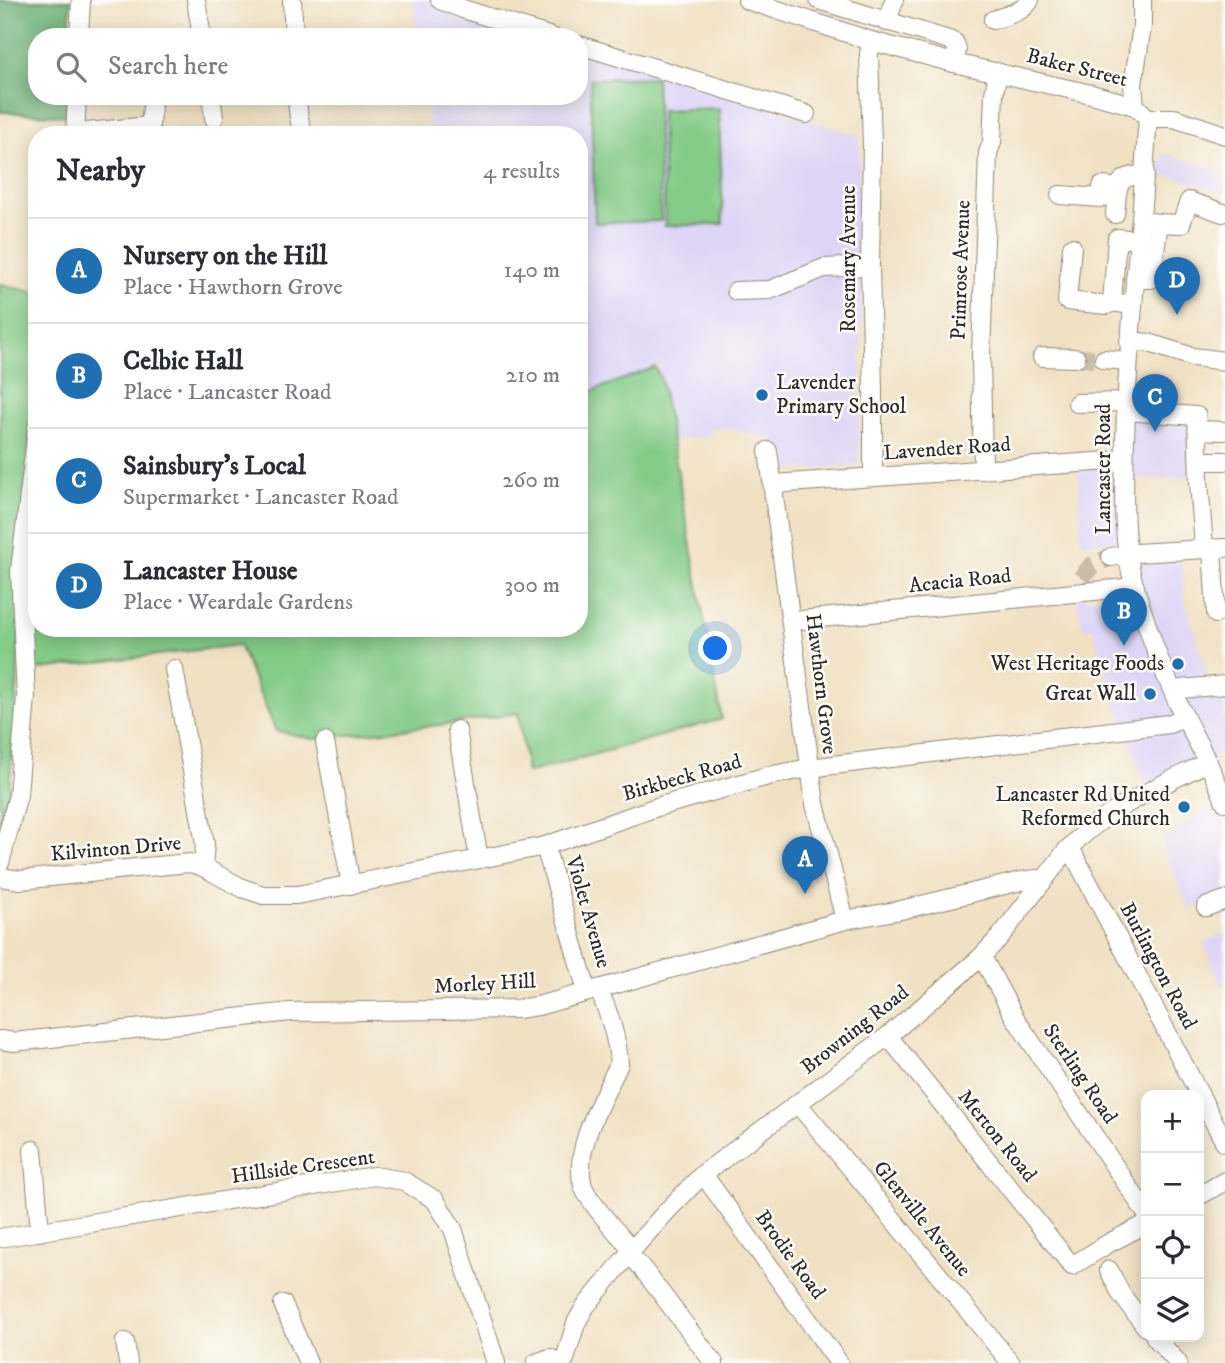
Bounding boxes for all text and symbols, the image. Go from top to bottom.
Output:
search box [28,28,588,105]
street label: Baker Street [1024,43,1130,93]
icon: search [52,48,90,86]
text: Search here [108,50,228,83]
text: Nearby [56,153,145,190]
text: 4 results [483,157,560,186]
street label: Rosemary Avenue [836,185,862,333]
street label: Primrose Avenue [946,199,976,340]
text: Nursery on the Hill [123,240,327,273]
text: A [72,256,86,285]
text: 140 m [504,256,560,285]
pin: D [1154,257,1200,315]
text: Place · Hawthorn Grove [123,273,343,302]
text: Celbic Hall [123,345,243,378]
text: B [72,361,86,390]
text: 210 m [506,361,560,390]
place label: Lavender Primary School [776,370,907,420]
pin: C [1132,374,1178,432]
text: Place · Lancaster Road [123,378,331,407]
marker: Lavender Primary School [754,387,770,403]
street label: Lancaster Road [1091,403,1117,535]
street label: Lavender Road [882,432,1012,466]
text: Sainsbury's Local [123,450,306,483]
text: C [71,466,87,495]
text: 260 m [502,466,560,495]
text: Supermarket · Lancaster Road [123,483,398,512]
text: Lancaster House [123,555,298,588]
street label: Acacia Road [908,563,1013,599]
text: D [70,571,88,600]
text: 300 m [504,571,560,600]
text: Place · Weardale Gardens [123,588,353,617]
pin: B [1101,588,1147,646]
street label: Hawthorn Grove [799,612,843,756]
your location [698,631,732,665]
place label: West Heritage Foods [990,651,1164,677]
marker: West Heritage Foods [1170,656,1186,672]
place label: Great Wall [1045,681,1137,707]
marker: Great Wall [1142,686,1158,702]
street label: Birkbeck Road [619,748,745,807]
place label: Lancaster Rd United Reformed Church [995,782,1171,832]
marker: Lancaster Rd United Reformed Church [1176,799,1192,815]
street label: Kilvinton Drive [50,830,183,868]
pin: A [782,836,828,894]
street label: Violet Avenue [559,852,616,971]
street label: Burlington Road [1114,898,1203,1034]
street label: Morley Hill [433,968,537,1000]
street label: Browning Road [796,979,915,1080]
street label: Sterling Road [1037,1019,1123,1129]
street label: Merton Road [952,1085,1042,1188]
map controls [1141,1090,1204,1342]
button: + [1141,1090,1204,1153]
street label: Hillside Crescent [230,1144,377,1190]
button: − [1141,1153,1204,1216]
street label: Glenville Avenue [867,1156,977,1282]
street label: Brodie Road [749,1205,831,1305]
button: locate [1141,1216,1204,1279]
button: layers [1141,1279,1204,1342]

